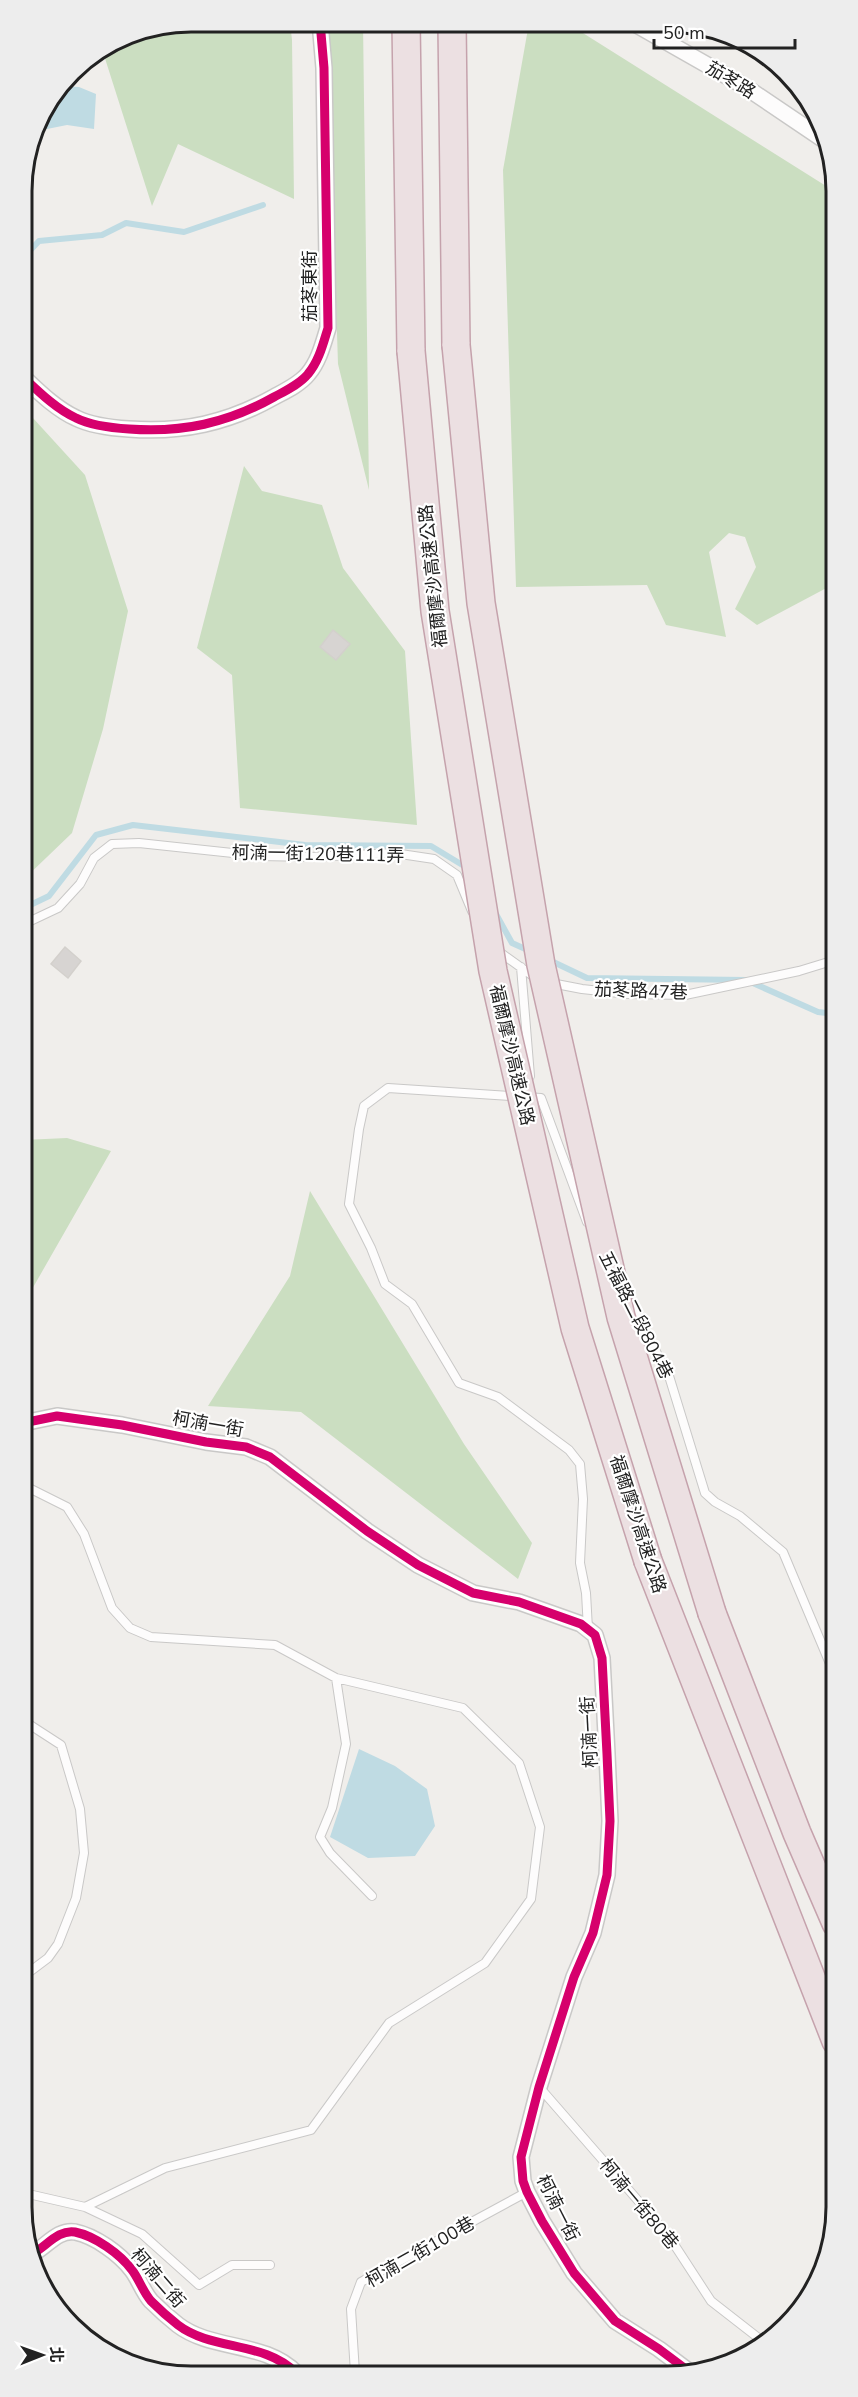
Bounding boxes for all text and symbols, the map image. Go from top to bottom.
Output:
scale bar [654,12,795,50]
text: 50 m [663,21,705,45]
street label: 茄苳路 [702,56,760,104]
street label: 茄苳東街 [298,250,322,322]
street label: 福爾摩沙高速公路 [414,503,452,649]
street label: 柯湳一街120巷111弄 [231,840,405,868]
street label: 茄苳路47巷 [594,977,688,1005]
street label: 福爾摩沙高速公路 [484,982,540,1128]
street label: 五福路二段804巷 [593,1247,679,1383]
street label: 柯湳一街 [170,1406,246,1442]
street label: 福爾摩沙高速公路 [604,1452,672,1596]
street label: 柯湳一街 [575,1695,603,1769]
street label: 柯湳一街80巷 [594,2154,684,2254]
street label: 柯湳一街 [531,2170,585,2246]
street label: 柯湳二街100巷 [361,2211,479,2293]
street label: 柯湳二街 [125,2243,191,2313]
north arrow [12,2325,72,2385]
text: 北 [45,2347,67,2363]

